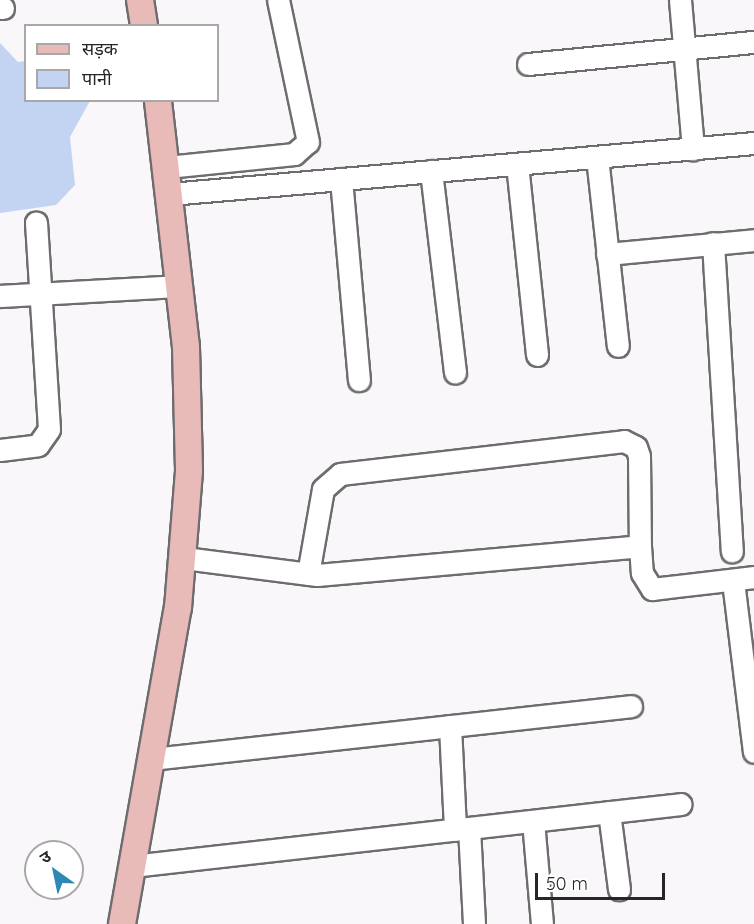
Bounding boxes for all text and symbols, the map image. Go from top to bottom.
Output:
legend [24,24,219,102]
text: सड़क [82,37,118,60]
text: पानी [82,67,112,90]
north arrow [24,840,84,900]
text: उ [36,846,55,868]
scale bar [538,861,668,899]
text: 50 m [546,872,588,895]

